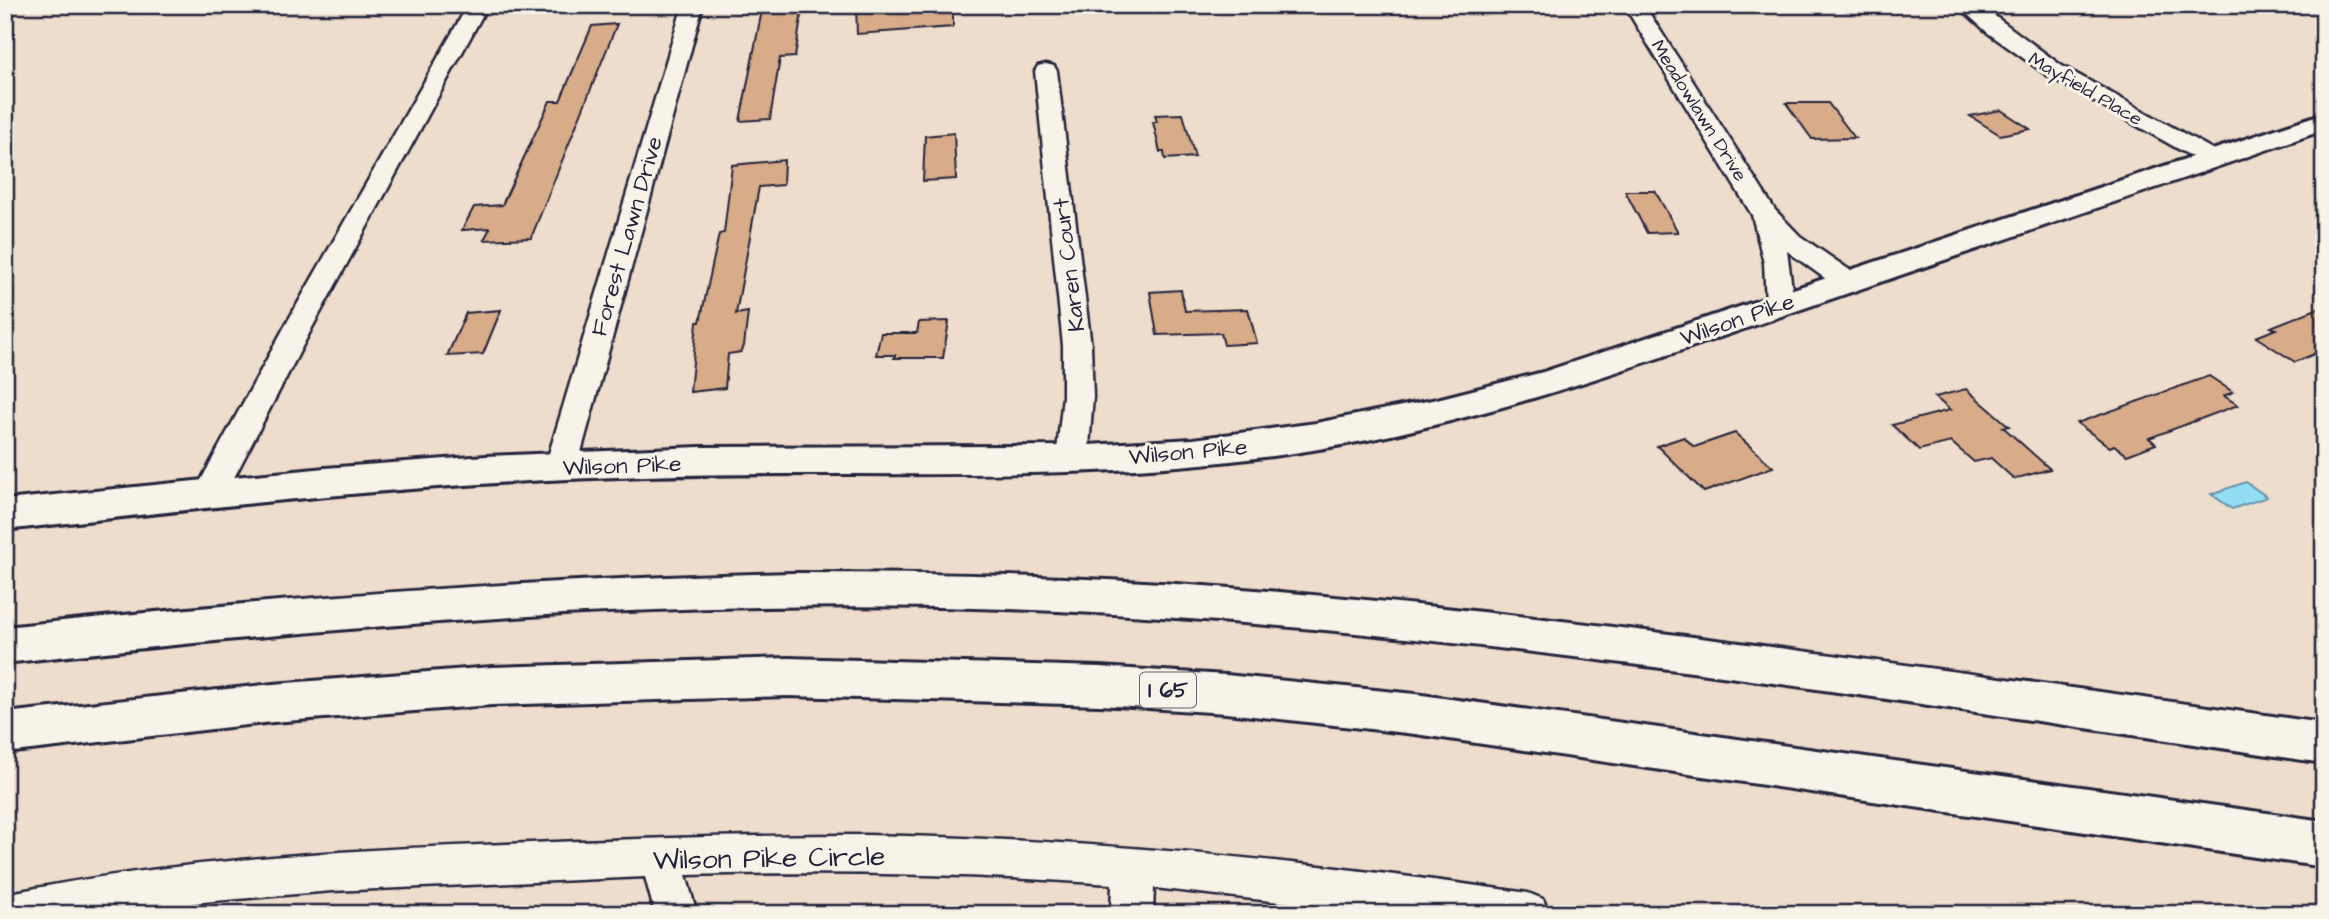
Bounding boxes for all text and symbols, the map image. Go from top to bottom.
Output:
street label: Meadowlawn Drive [1644,35,1753,187]
street label: Mayfield Place [2023,46,2147,134]
street label: Forest Lawn Drive [583,133,671,340]
street label: Karen Court [1045,196,1093,334]
street label: Wilson Pike [1676,286,1799,354]
street label: Wilson Pike [1128,431,1249,473]
street label: Wilson Pike [562,448,682,484]
road number: I 65 [1140,672,1196,708]
street label: Wilson Pike Circle [652,837,886,880]

